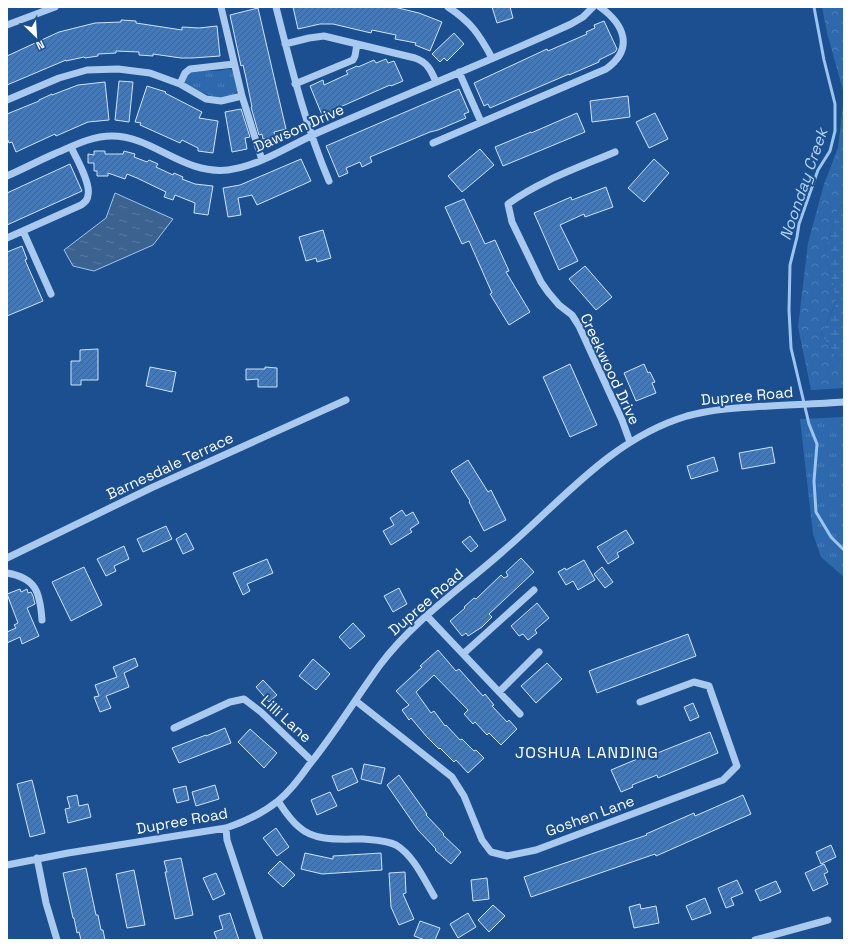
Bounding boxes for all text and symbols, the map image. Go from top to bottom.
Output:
north arrow [16,16,56,56]
text: N [34,37,47,53]
street label: Dawson Drive [251,99,347,156]
water label: Noonday Creek [775,123,833,243]
street label: Creekwood Drive [576,310,645,428]
street label: Dupree Road [700,382,794,409]
street label: Barnesdale Terrace [103,428,236,503]
street label: Dupree Road [384,564,467,639]
street label: Lilli Lane [257,691,316,746]
district label: JOSHUA LANDING [515,742,659,763]
street label: Goshen Lane [543,791,637,840]
street label: Dupree Road [135,803,229,838]

